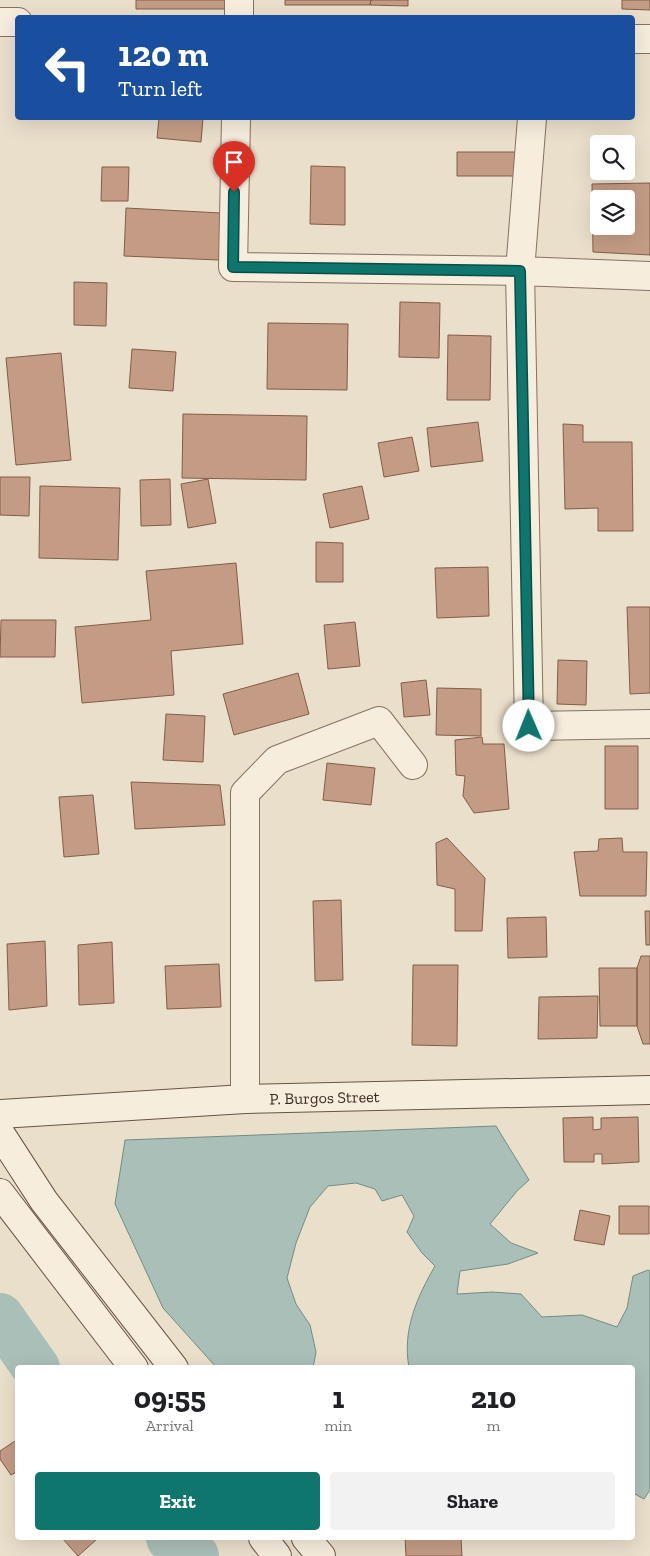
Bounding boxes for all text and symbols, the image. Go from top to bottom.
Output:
text: 120 m [118,33,208,75]
icon: left [35,35,100,100]
text: Turn left [118,75,202,102]
map controls [590,135,635,235]
button: search [590,135,635,180]
pin [213,141,255,192]
icon: arrive [220,148,248,176]
button: layers [590,190,635,235]
position arrow [502,699,554,751]
street label: P. Burgos Street [269,1087,380,1108]
text: 09:55 [134,1380,206,1416]
text: 1 [332,1380,344,1416]
text: 210 [471,1380,516,1416]
text: Arrival [146,1416,194,1435]
text: min [325,1416,352,1435]
text: m [487,1416,500,1435]
button: Exit [35,1472,320,1530]
button: Share [330,1472,615,1530]

